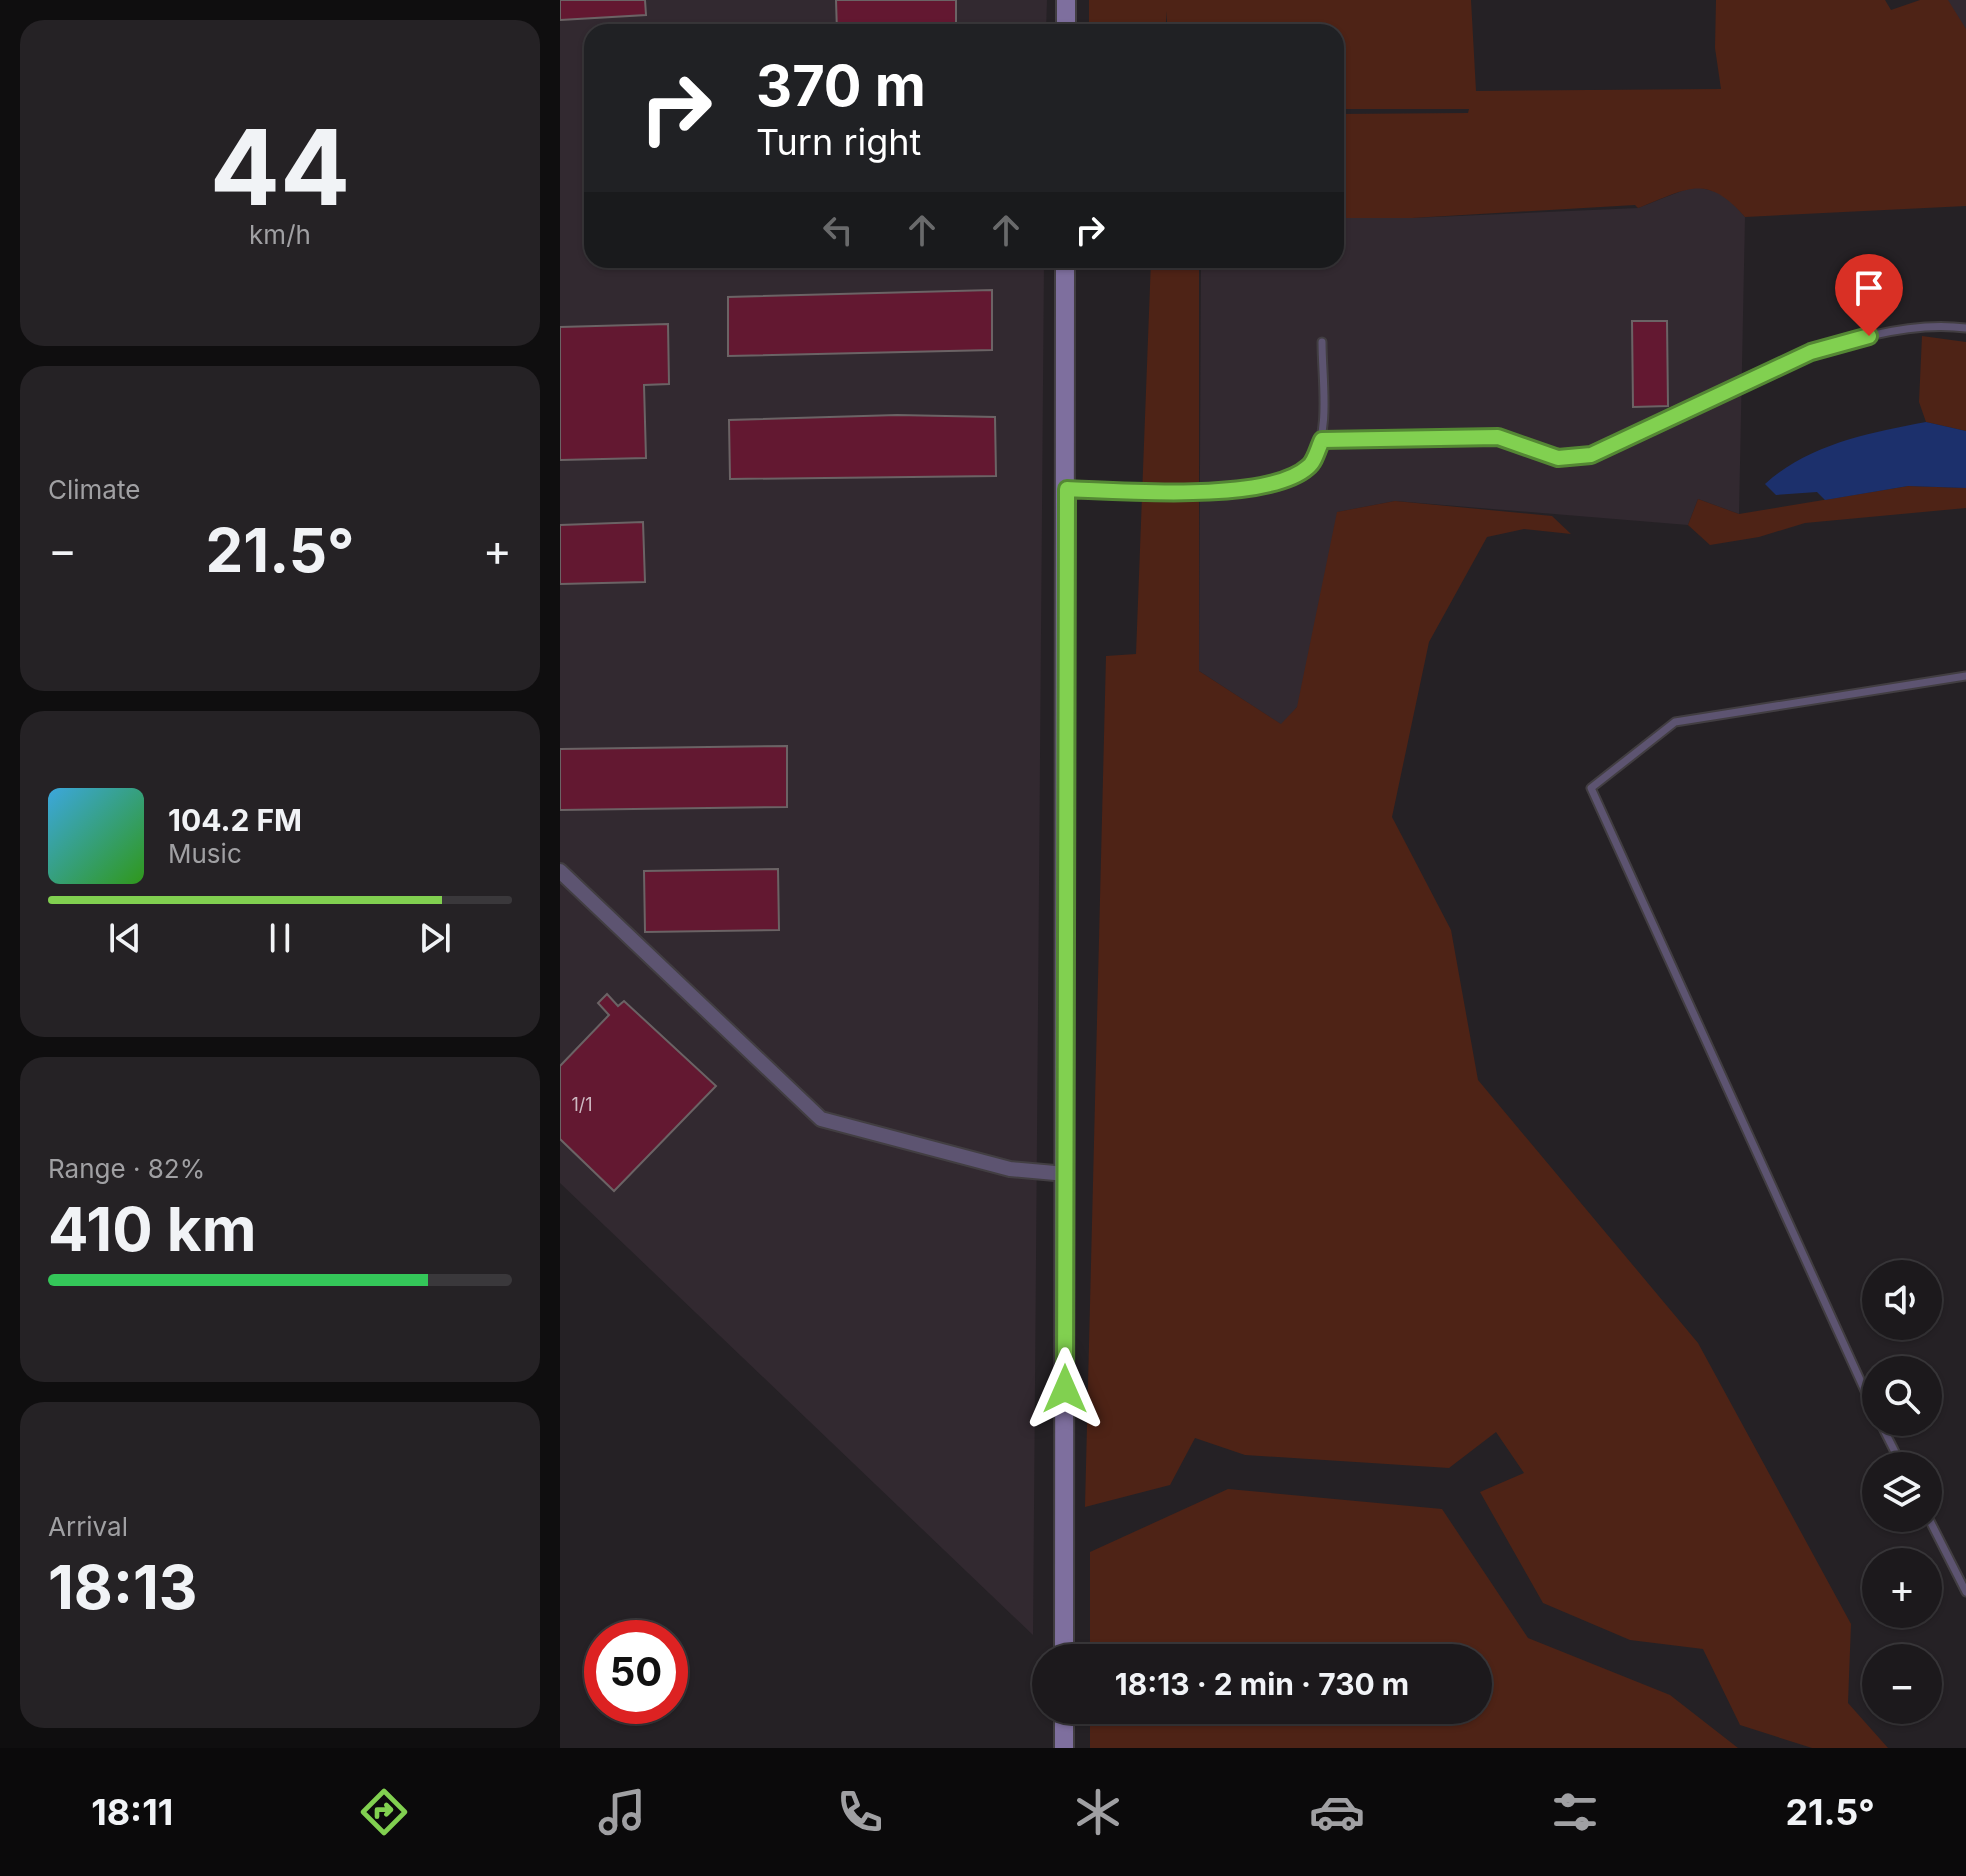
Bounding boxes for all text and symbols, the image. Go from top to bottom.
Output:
text: 370 m [756,52,926,120]
icon: right [624,56,728,160]
text: 44 [210,104,350,230]
text: Turn right [756,120,921,164]
icon: left [816,208,860,252]
icon: ahead [900,208,944,252]
icon: ahead [984,208,1028,252]
icon: right [1068,208,1112,252]
text: km/h [249,219,311,250]
pin [1835,254,1903,336]
icon: arrive [1847,266,1891,310]
text: Climate [48,474,140,505]
text: 21.5° [206,514,354,586]
text: − [48,523,77,577]
text: + [483,523,512,577]
text: 104.2 FM [168,802,302,838]
text: Music [168,838,242,869]
icon: previous [103,916,147,960]
icon: pause [258,916,302,960]
icon: next [413,916,457,960]
house number: 1/1 [571,1094,593,1115]
text: Range · 82% [48,1153,205,1184]
text: 410 km [48,1193,256,1265]
map controls [1862,1260,1942,1724]
button: sound [1862,1260,1942,1340]
position arrow [1023,1347,1107,1431]
button: search [1862,1356,1942,1436]
button: layers [1862,1452,1942,1532]
text: Arrival [48,1511,128,1542]
button: + [1862,1548,1942,1628]
text: 18:13 [48,1551,198,1623]
speed limit sign: 50 [584,1620,688,1724]
button: − [1862,1644,1942,1724]
text: 18:13 · 2 min · 730 m [1115,1666,1409,1702]
icon: directions [356,1784,412,1840]
icon: music [594,1784,650,1840]
icon: phone [832,1784,888,1840]
icon: climate [1070,1784,1126,1840]
icon: car [1309,1784,1365,1840]
icon: filters [1547,1784,1603,1840]
text: 18:11 [91,1790,173,1834]
text: 21.5° [1785,1790,1875,1834]

